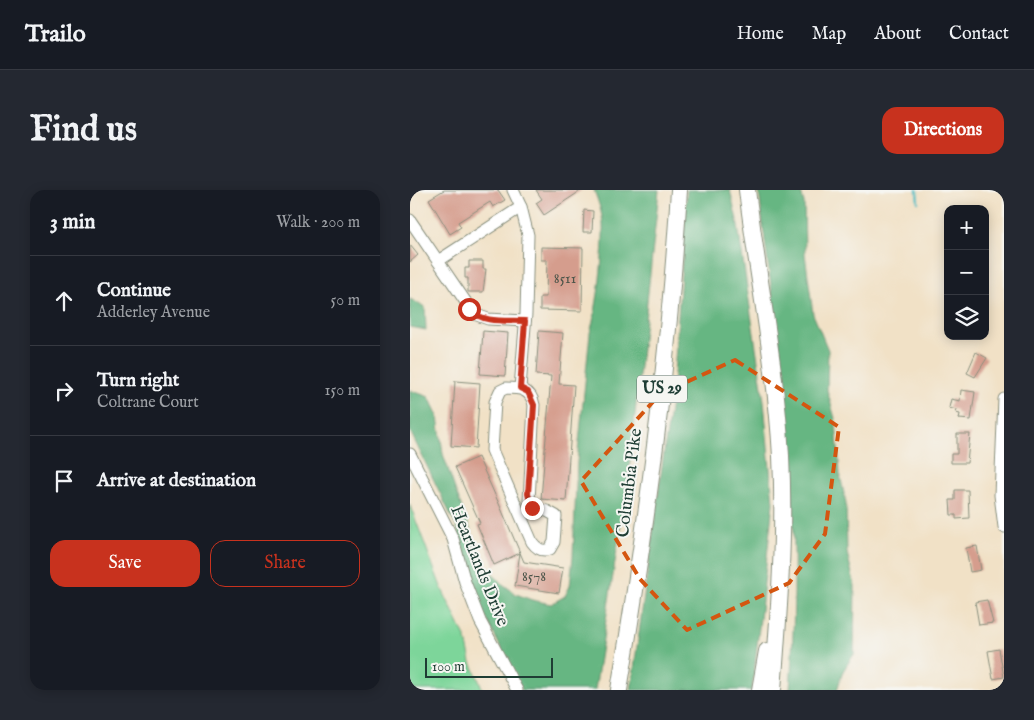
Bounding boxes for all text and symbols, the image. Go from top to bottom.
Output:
text: Trailo [25,19,86,50]
text: Home [737,23,784,46]
text: Map [812,23,846,46]
text: About [874,23,921,46]
text: Contact [949,23,1009,46]
button: Directions [882,107,1004,154]
text: Find us [30,108,137,153]
map controls [944,205,989,340]
button: + [944,205,989,250]
text: 3 min [50,209,95,236]
text: Walk · 200 m [276,213,360,233]
button: − [944,250,989,295]
house number: 8511 [554,269,576,288]
text: Continue [97,279,171,303]
icon: ahead [50,287,78,315]
text: 50 m [331,291,360,311]
button: layers [944,295,989,340]
route start [458,298,481,321]
text: Adderley Avenue [97,303,210,323]
text: Turn right [97,369,179,393]
road number: US 29 [637,375,687,402]
icon: right [50,377,78,405]
text: 150 m [325,381,360,401]
text: Coltrane Court [97,393,199,413]
street label: Columbia Pike [612,427,648,539]
icon: arrive [50,467,78,495]
text: Arrive at destination [97,469,256,493]
route end [521,497,544,520]
street label: Heartlands Drive [444,502,514,630]
button: Save [50,540,200,587]
button: Share [210,540,360,587]
house number: 8578 [522,567,546,586]
scale bar [425,655,552,678]
text: 100 m [432,658,465,676]

